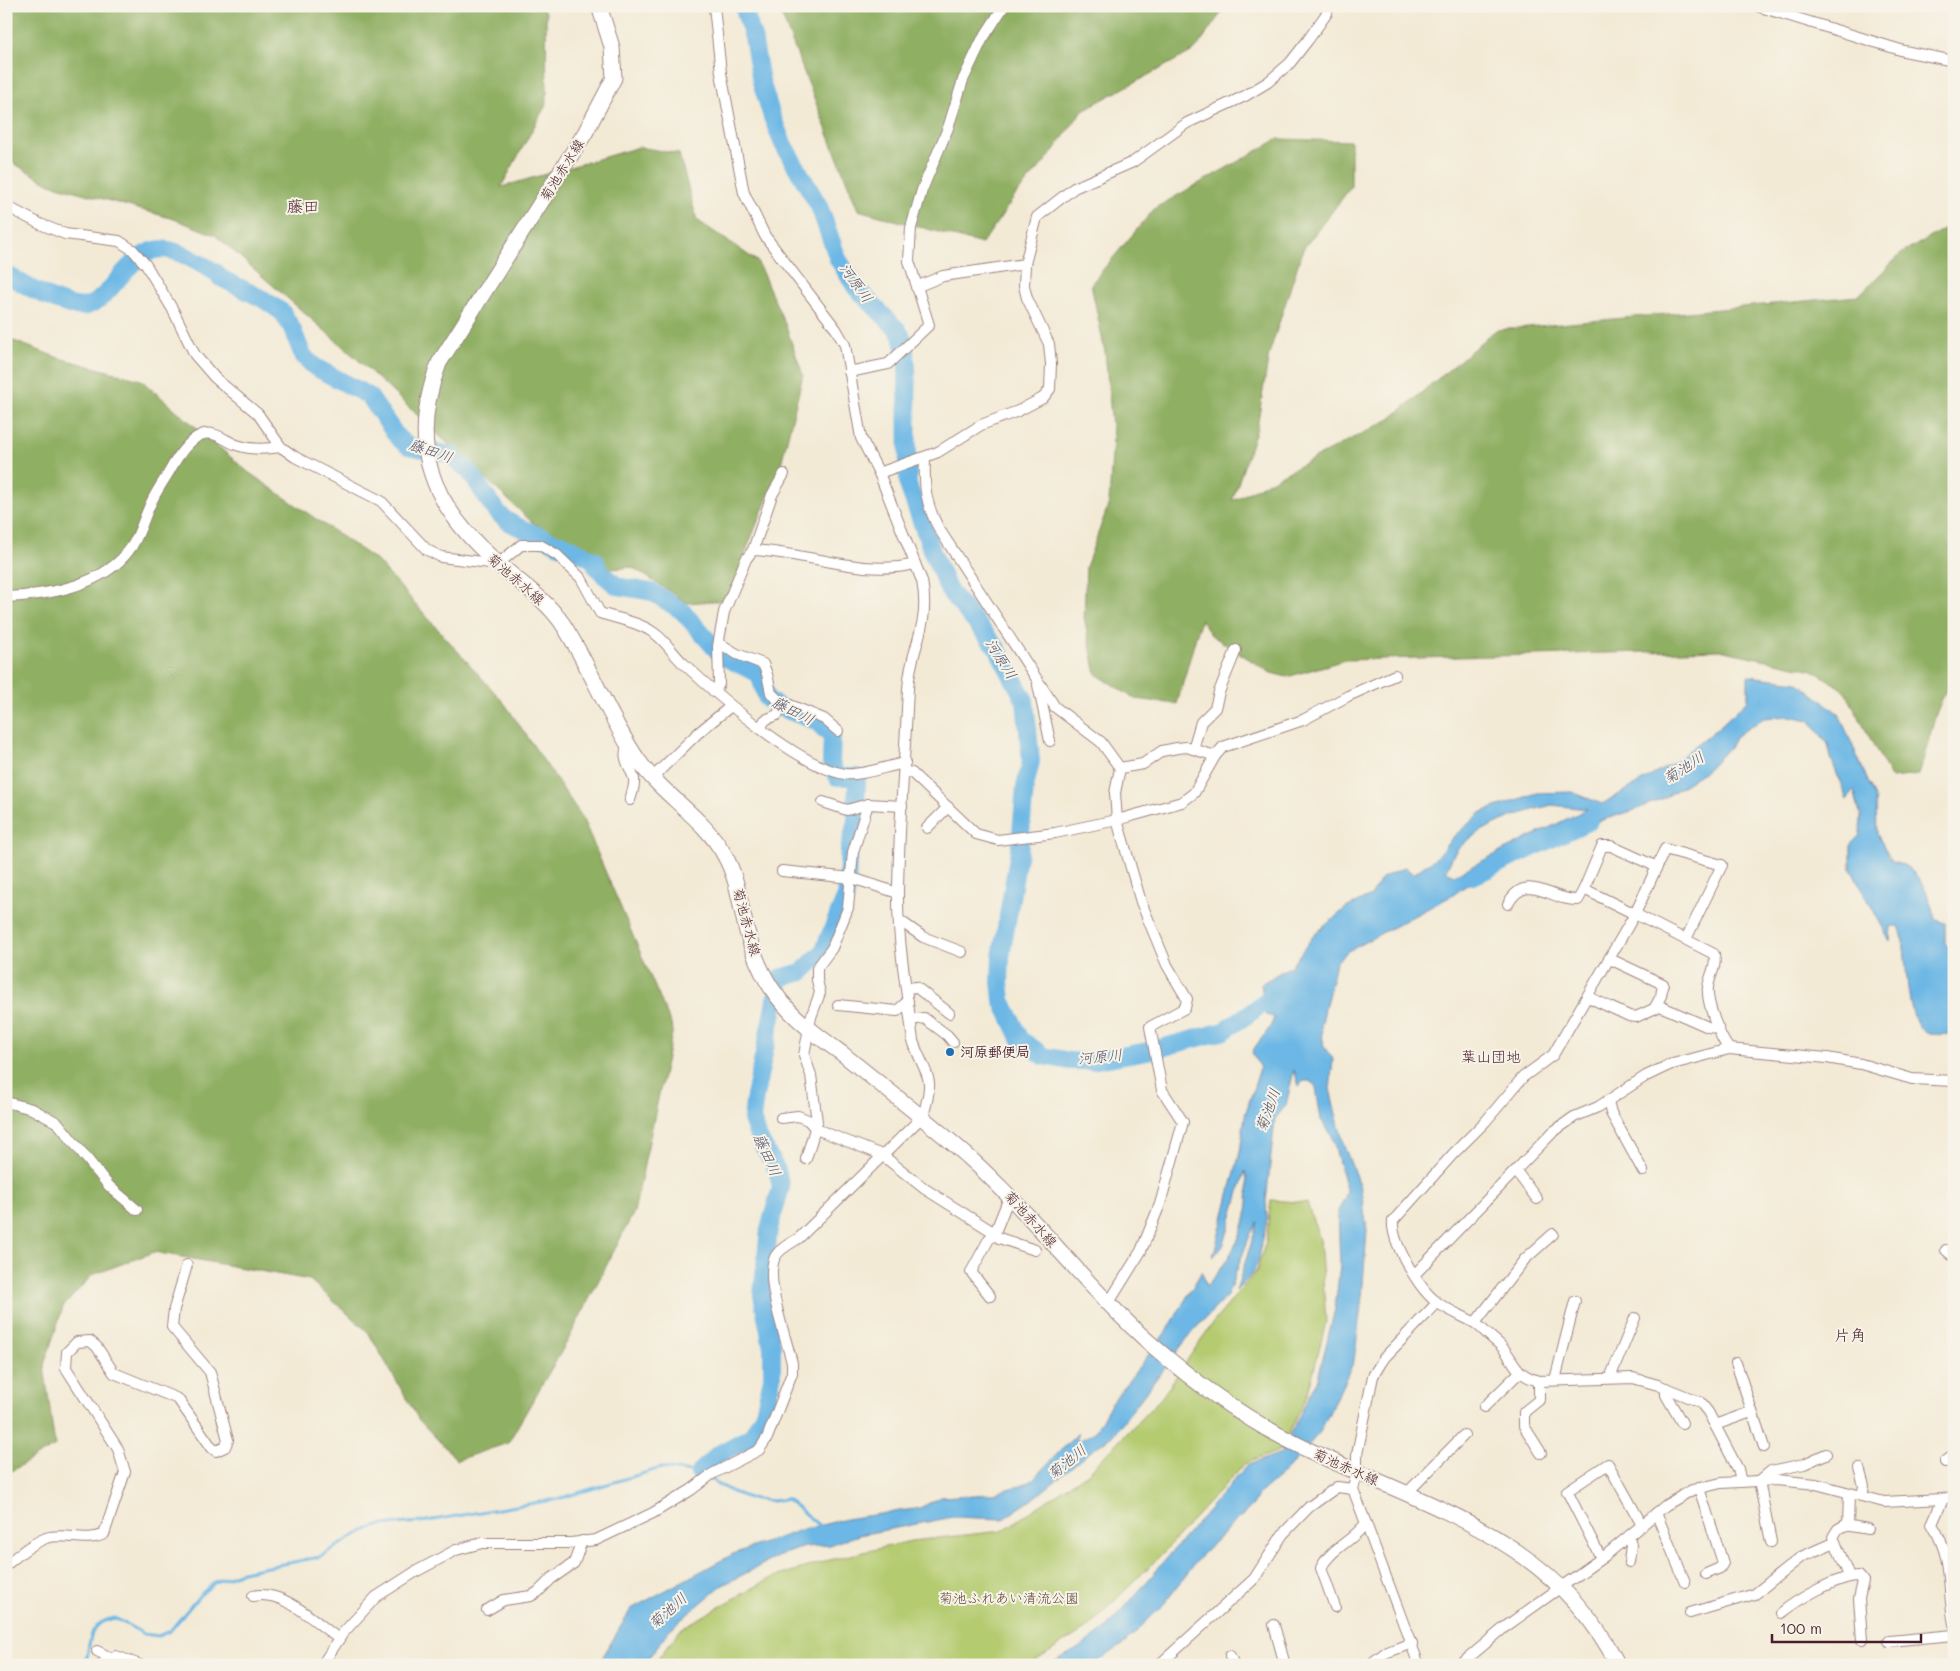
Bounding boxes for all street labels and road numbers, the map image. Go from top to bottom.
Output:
street label: 菊池赤水線 [535,135,588,204]
street label: 菊池赤水線 [484,548,549,609]
street label: 菊池赤水線 [729,886,766,958]
street label: 菊池赤水線 [1001,1186,1062,1251]
street label: 菊池赤水線 [1310,1444,1382,1489]

